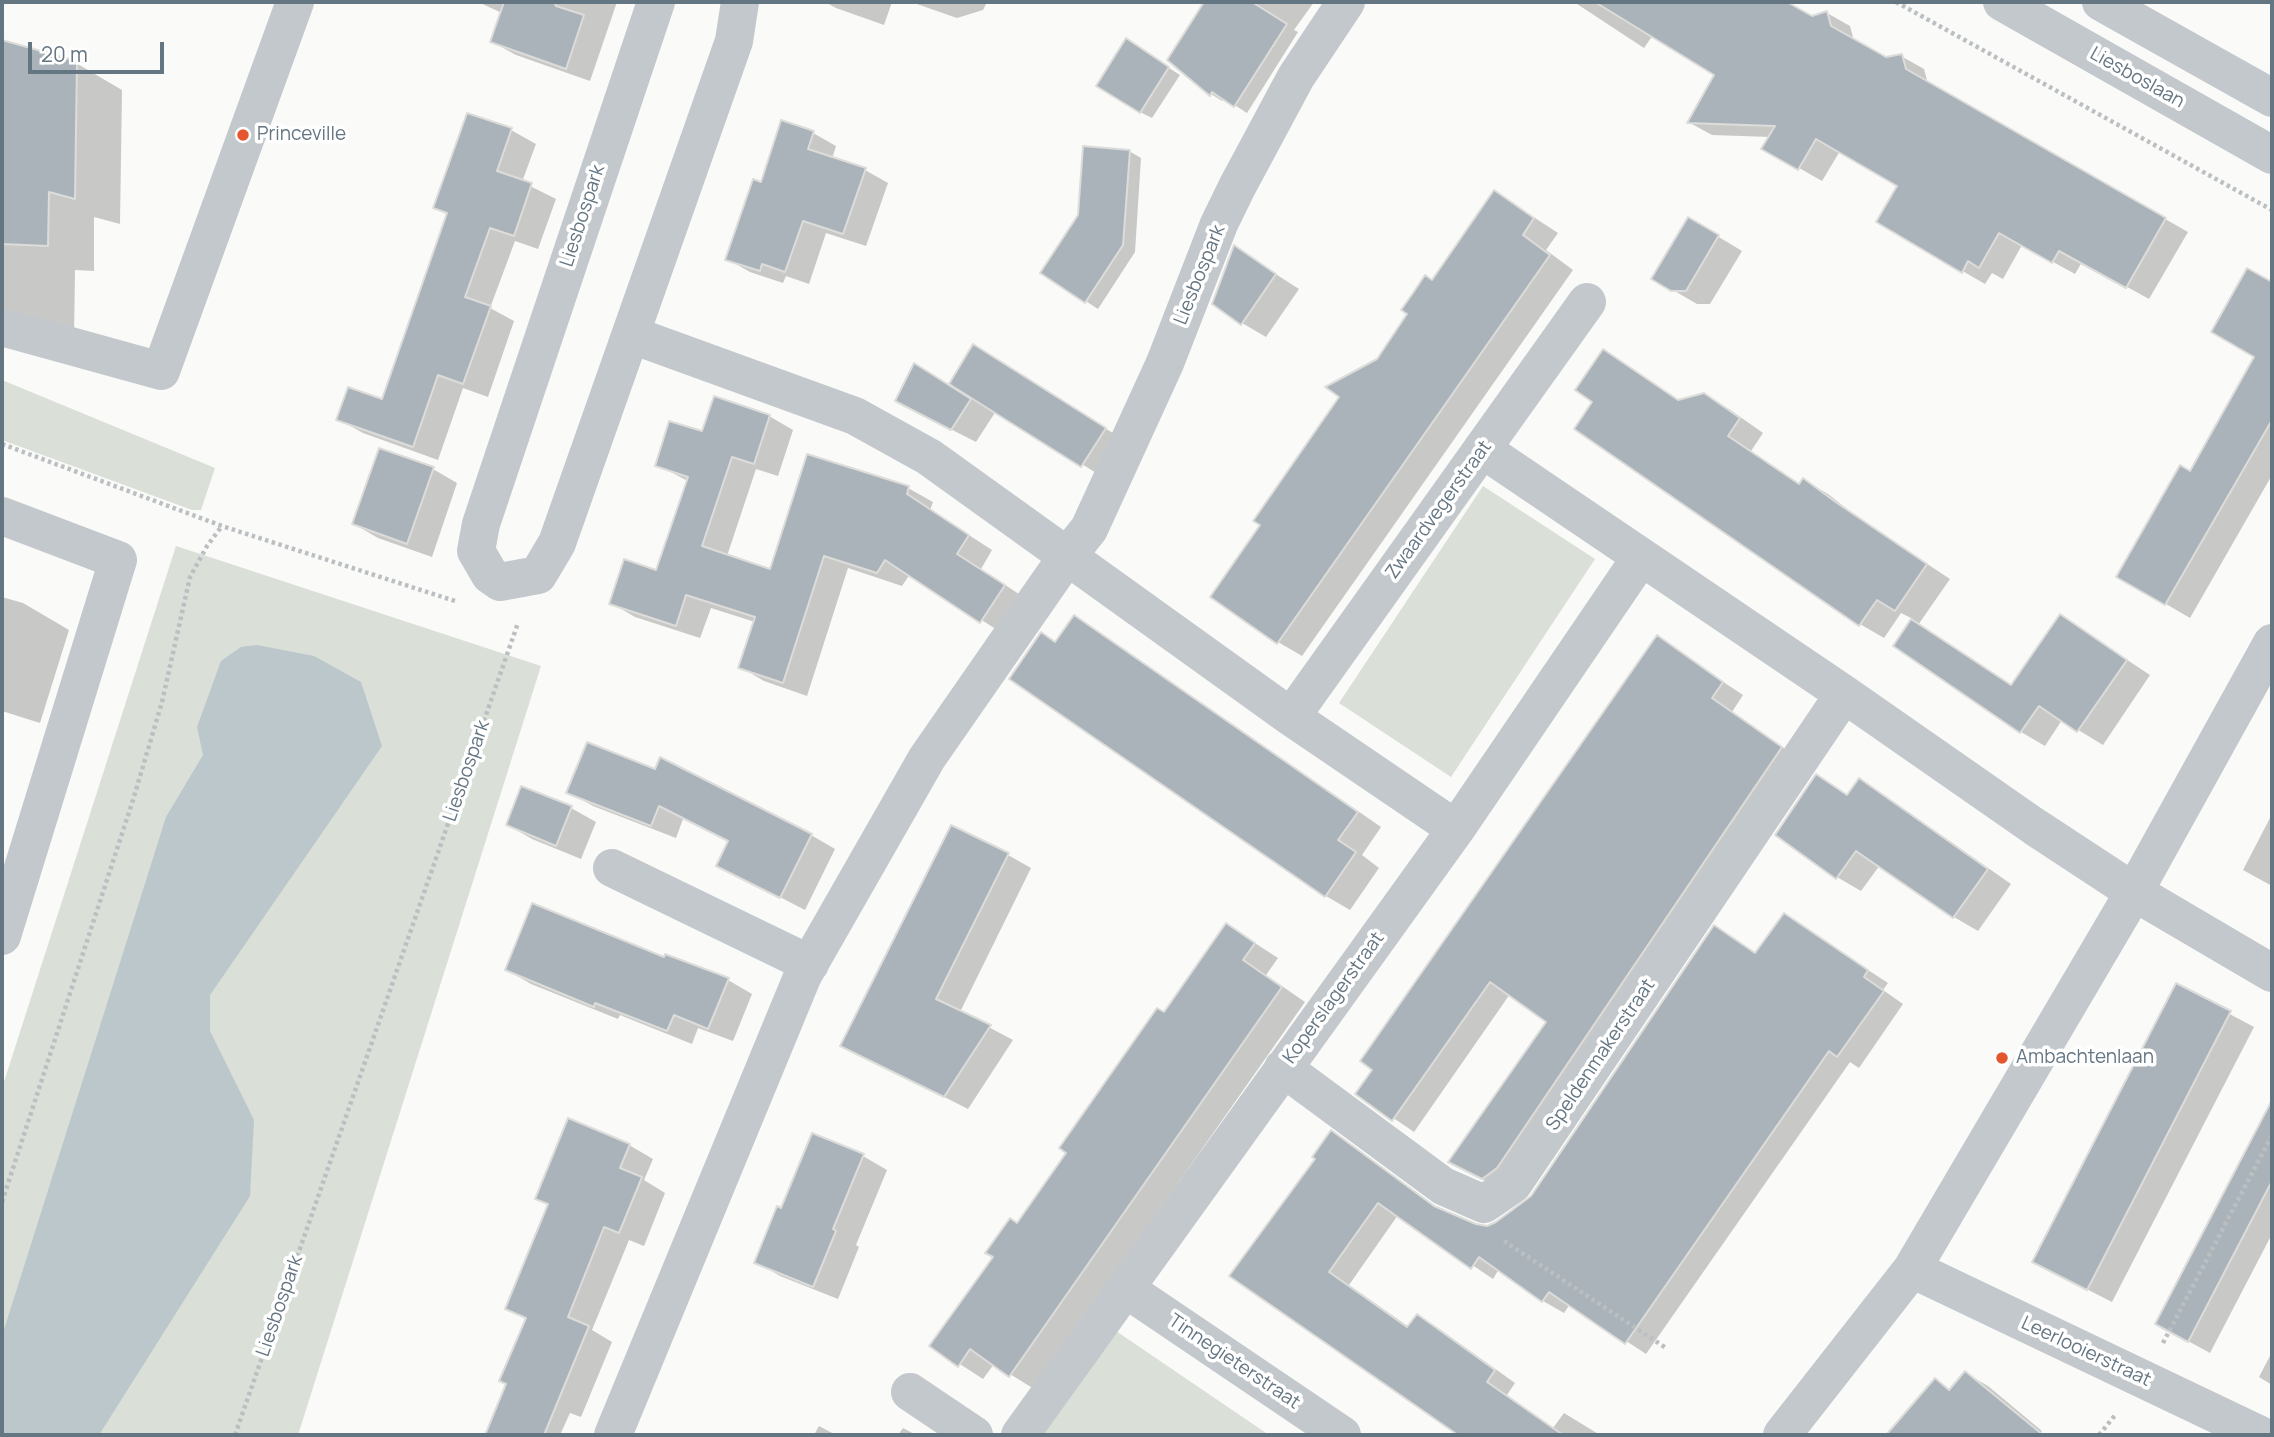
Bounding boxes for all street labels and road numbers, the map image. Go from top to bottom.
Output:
street label: Liesboslaan [2086,43,2188,113]
street label: Liesbospark [556,162,610,270]
street label: Liesbospark [1170,222,1230,328]
street label: Zwaardvegerstraat [1381,436,1497,584]
street label: Liesbospark [439,717,495,825]
street label: Koperslagerstraat [1279,928,1389,1068]
street label: Speldenmakerstraat [1542,975,1660,1135]
street label: Liesbospark [252,1252,308,1360]
street label: Tinnegieterstraat [1164,1310,1304,1414]
street label: Leerlooierstraat [2018,1312,2154,1392]

